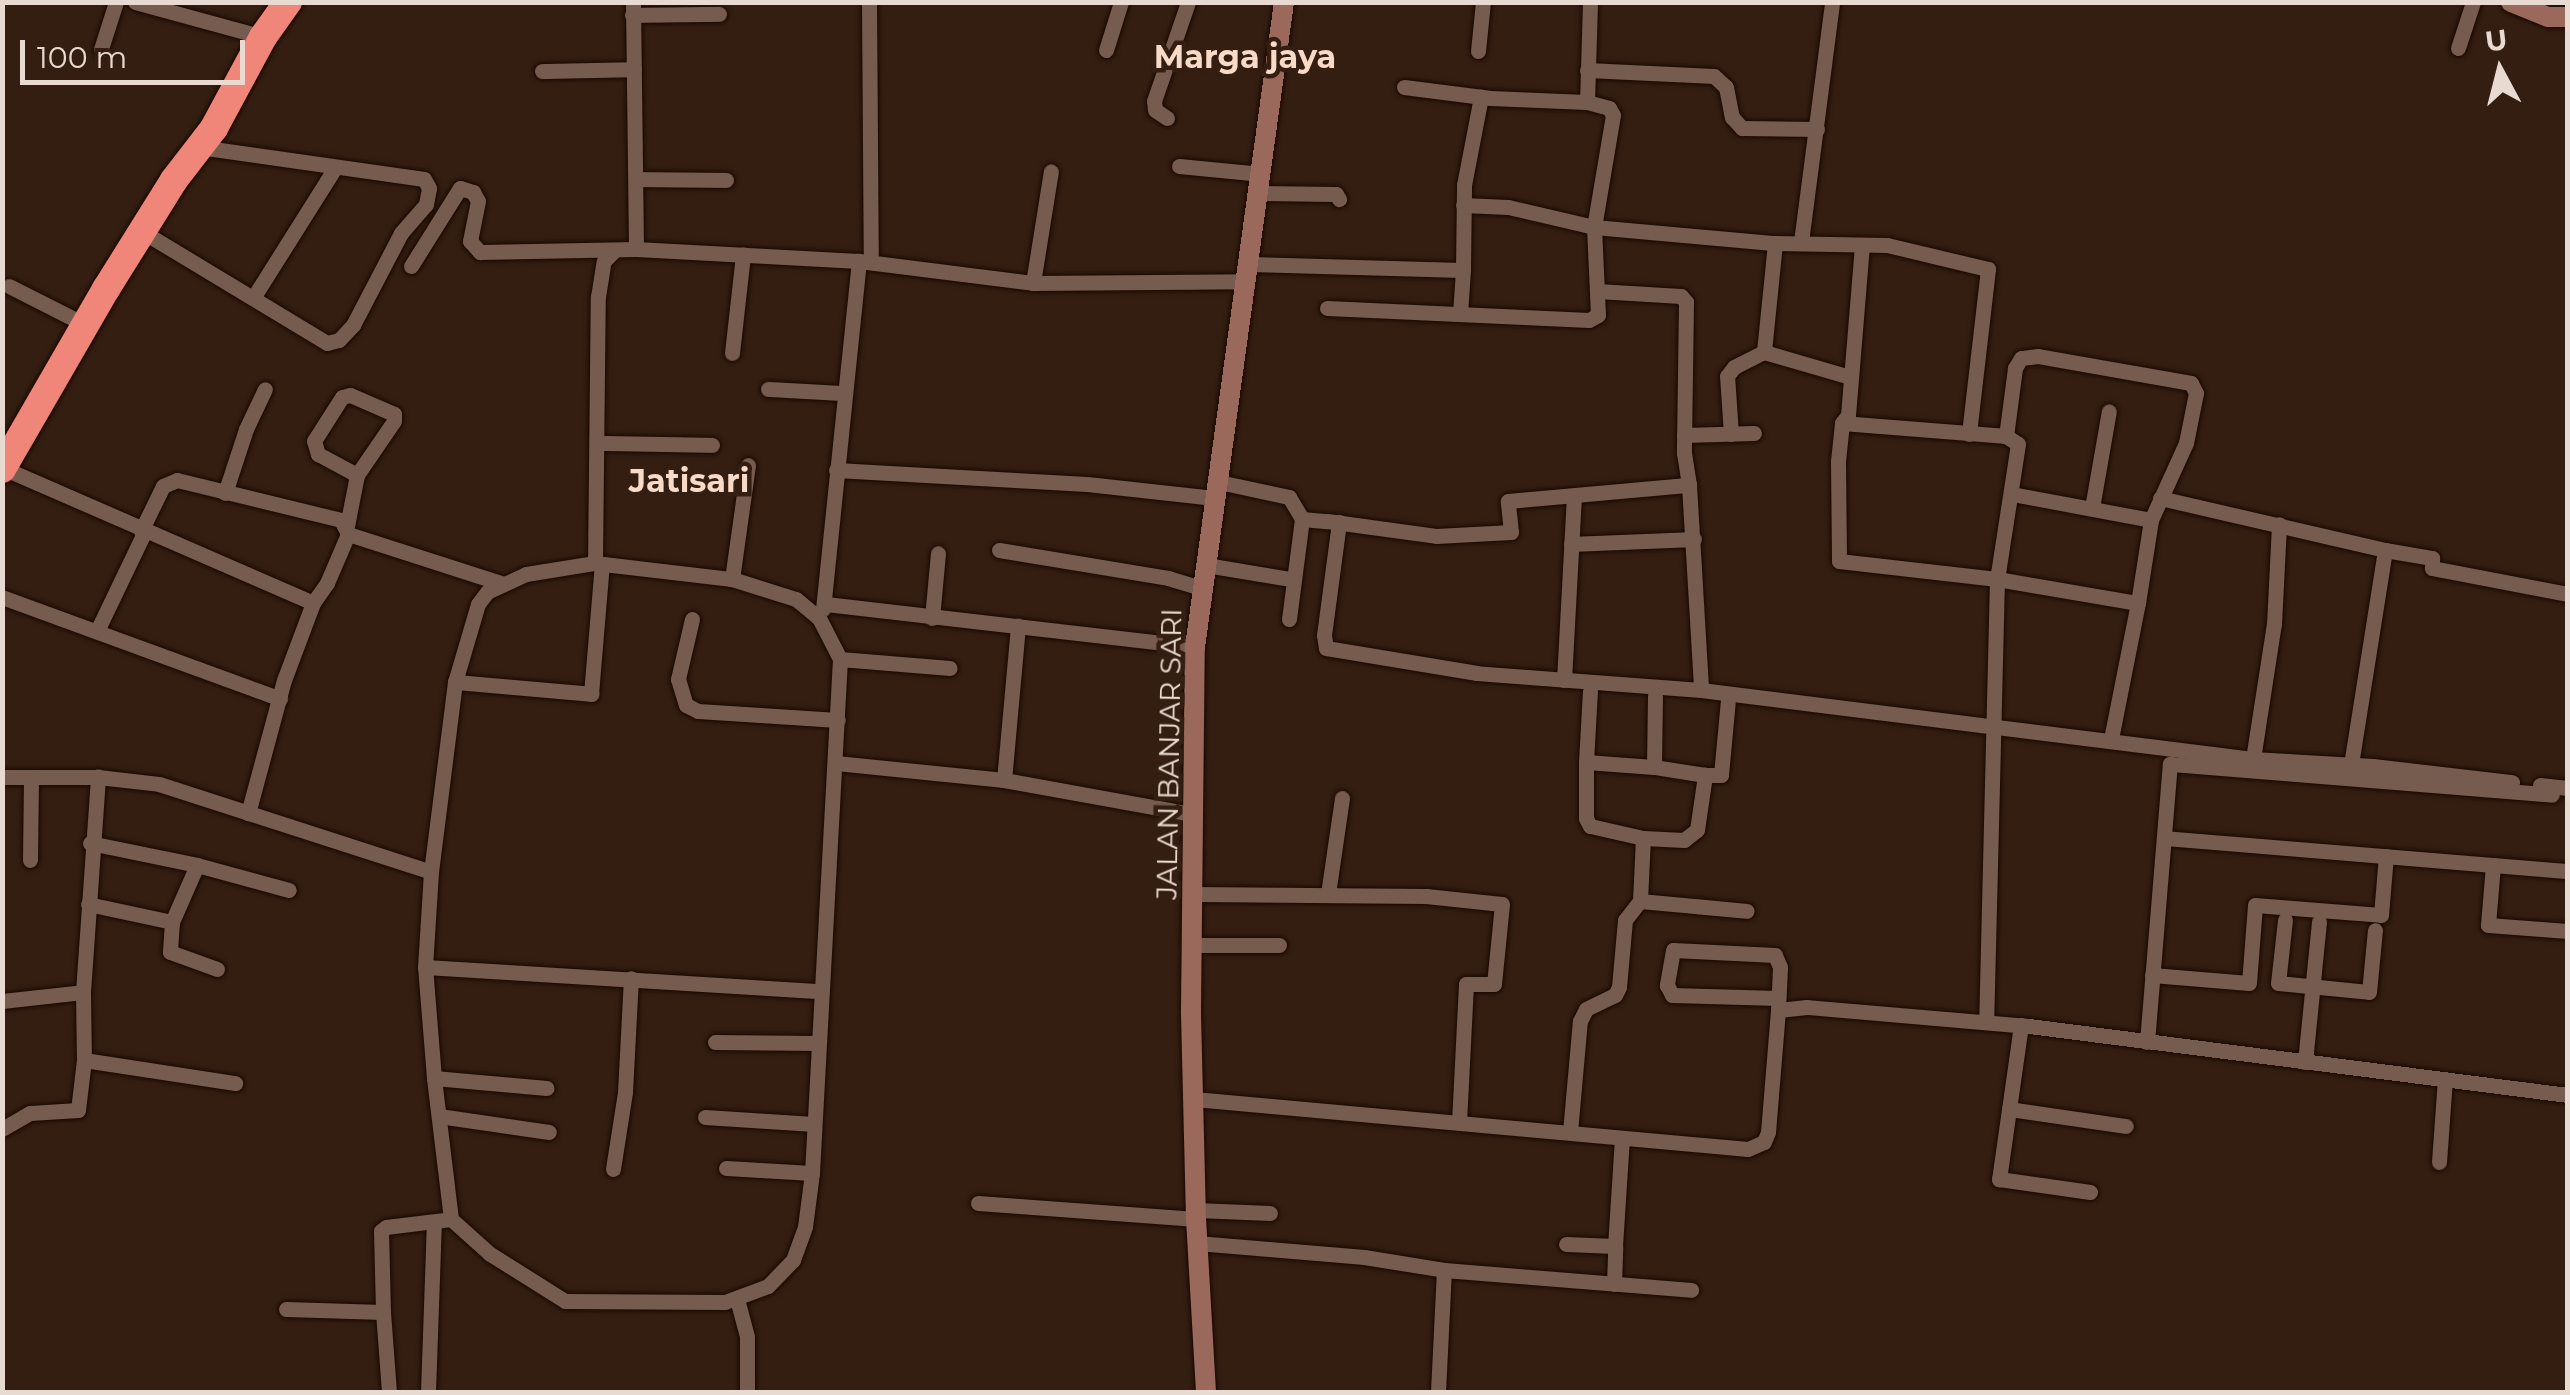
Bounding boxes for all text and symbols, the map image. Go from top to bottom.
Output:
scale bar [25,20,250,82]
north arrow [2450,20,2550,120]
text: U [2483,22,2509,58]
district label: Marga jaya [1154,38,1336,76]
text: 100 m [37,39,127,76]
district label: Jatisari [629,462,749,500]
street label: JALAN BANJAR SARI [1150,608,1188,900]

